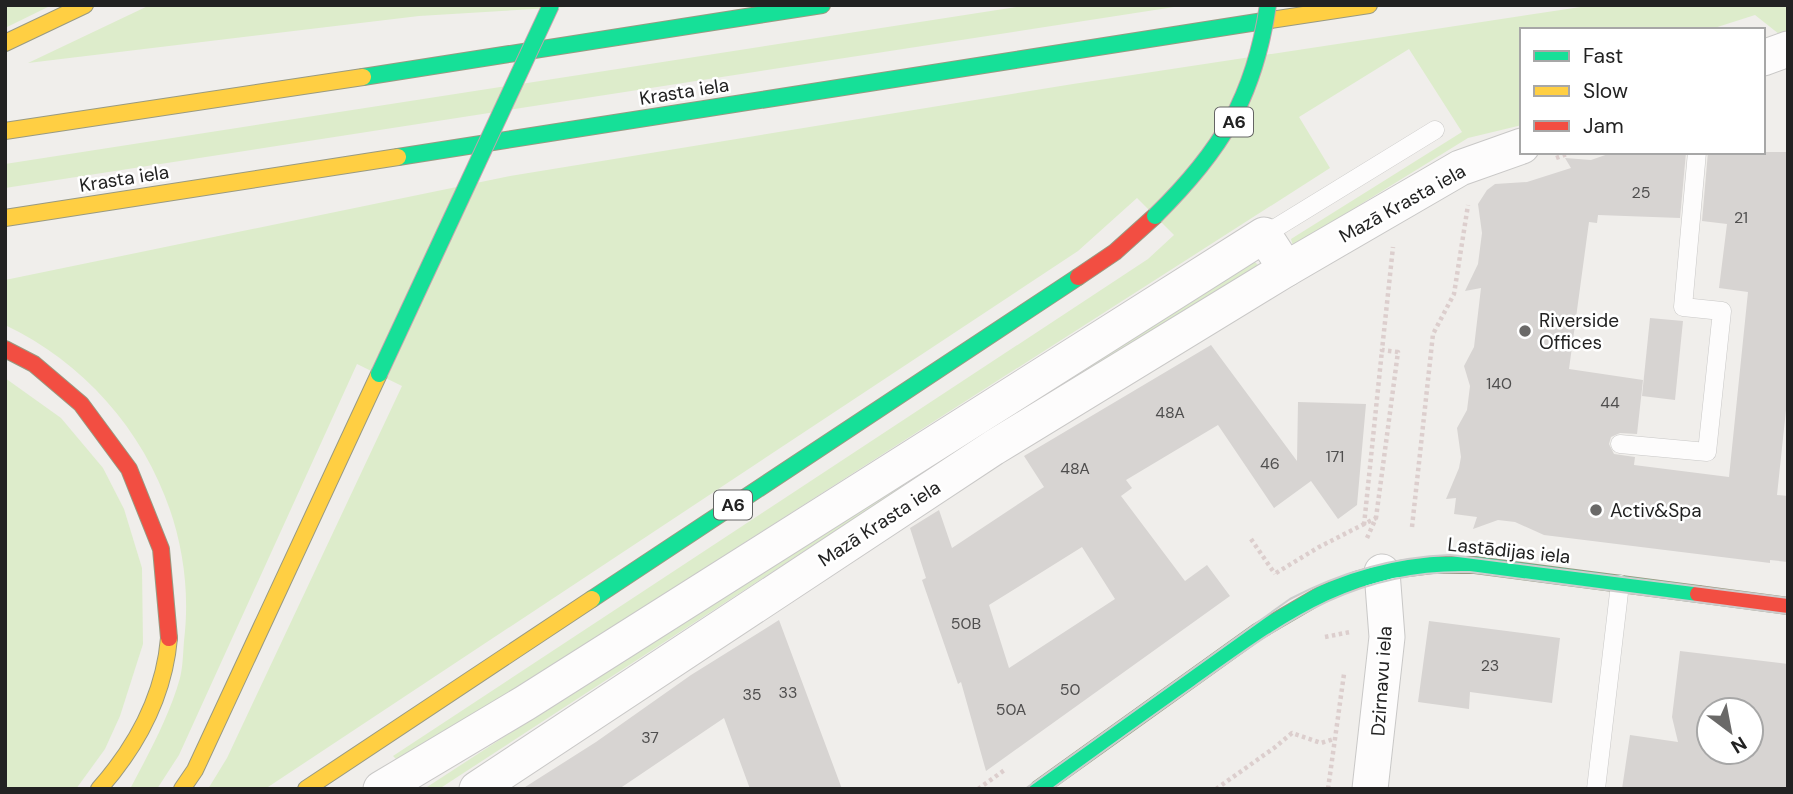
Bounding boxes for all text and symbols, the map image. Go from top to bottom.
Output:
legend [1520,28,1765,154]
text: Fast [1583,42,1623,70]
street label: Krasta iela [637,72,731,111]
text: Slow [1583,77,1628,105]
road number: A6 [1215,107,1253,136]
text: Jam [1583,112,1624,140]
street label: Mazā Krasta iela [1335,158,1470,248]
street label: Krasta iela [77,159,171,198]
house number: 25 [1632,182,1650,203]
house number: 21 [1734,207,1748,228]
place label: Riverside Offices [1539,308,1619,355]
marker: Riverside Offices [1517,323,1533,339]
house number: 140 [1486,373,1512,394]
house number: 44 [1600,392,1620,413]
house number: 48A [1155,402,1185,423]
house number: 171 [1326,446,1344,467]
house number: 46 [1260,453,1280,474]
house number: 48A [1060,458,1090,479]
street label: Mazā Krasta iela [813,475,945,572]
road number: A6 [714,490,752,520]
place label: Activ&Spa [1610,498,1702,523]
marker: Activ&Spa [1588,502,1604,518]
street label: Lastādijas iela [1446,532,1572,569]
house number: 50B [951,613,981,634]
street label: Dzirnavu iela [1365,625,1398,737]
house number: 23 [1481,655,1499,676]
house number: 50 [1060,679,1080,700]
house number: 33 [779,682,797,703]
house number: 35 [742,684,762,705]
north arrow [1695,696,1765,766]
house number: 50A [996,699,1027,720]
house number: 37 [641,727,659,748]
text: N [1726,731,1751,759]

